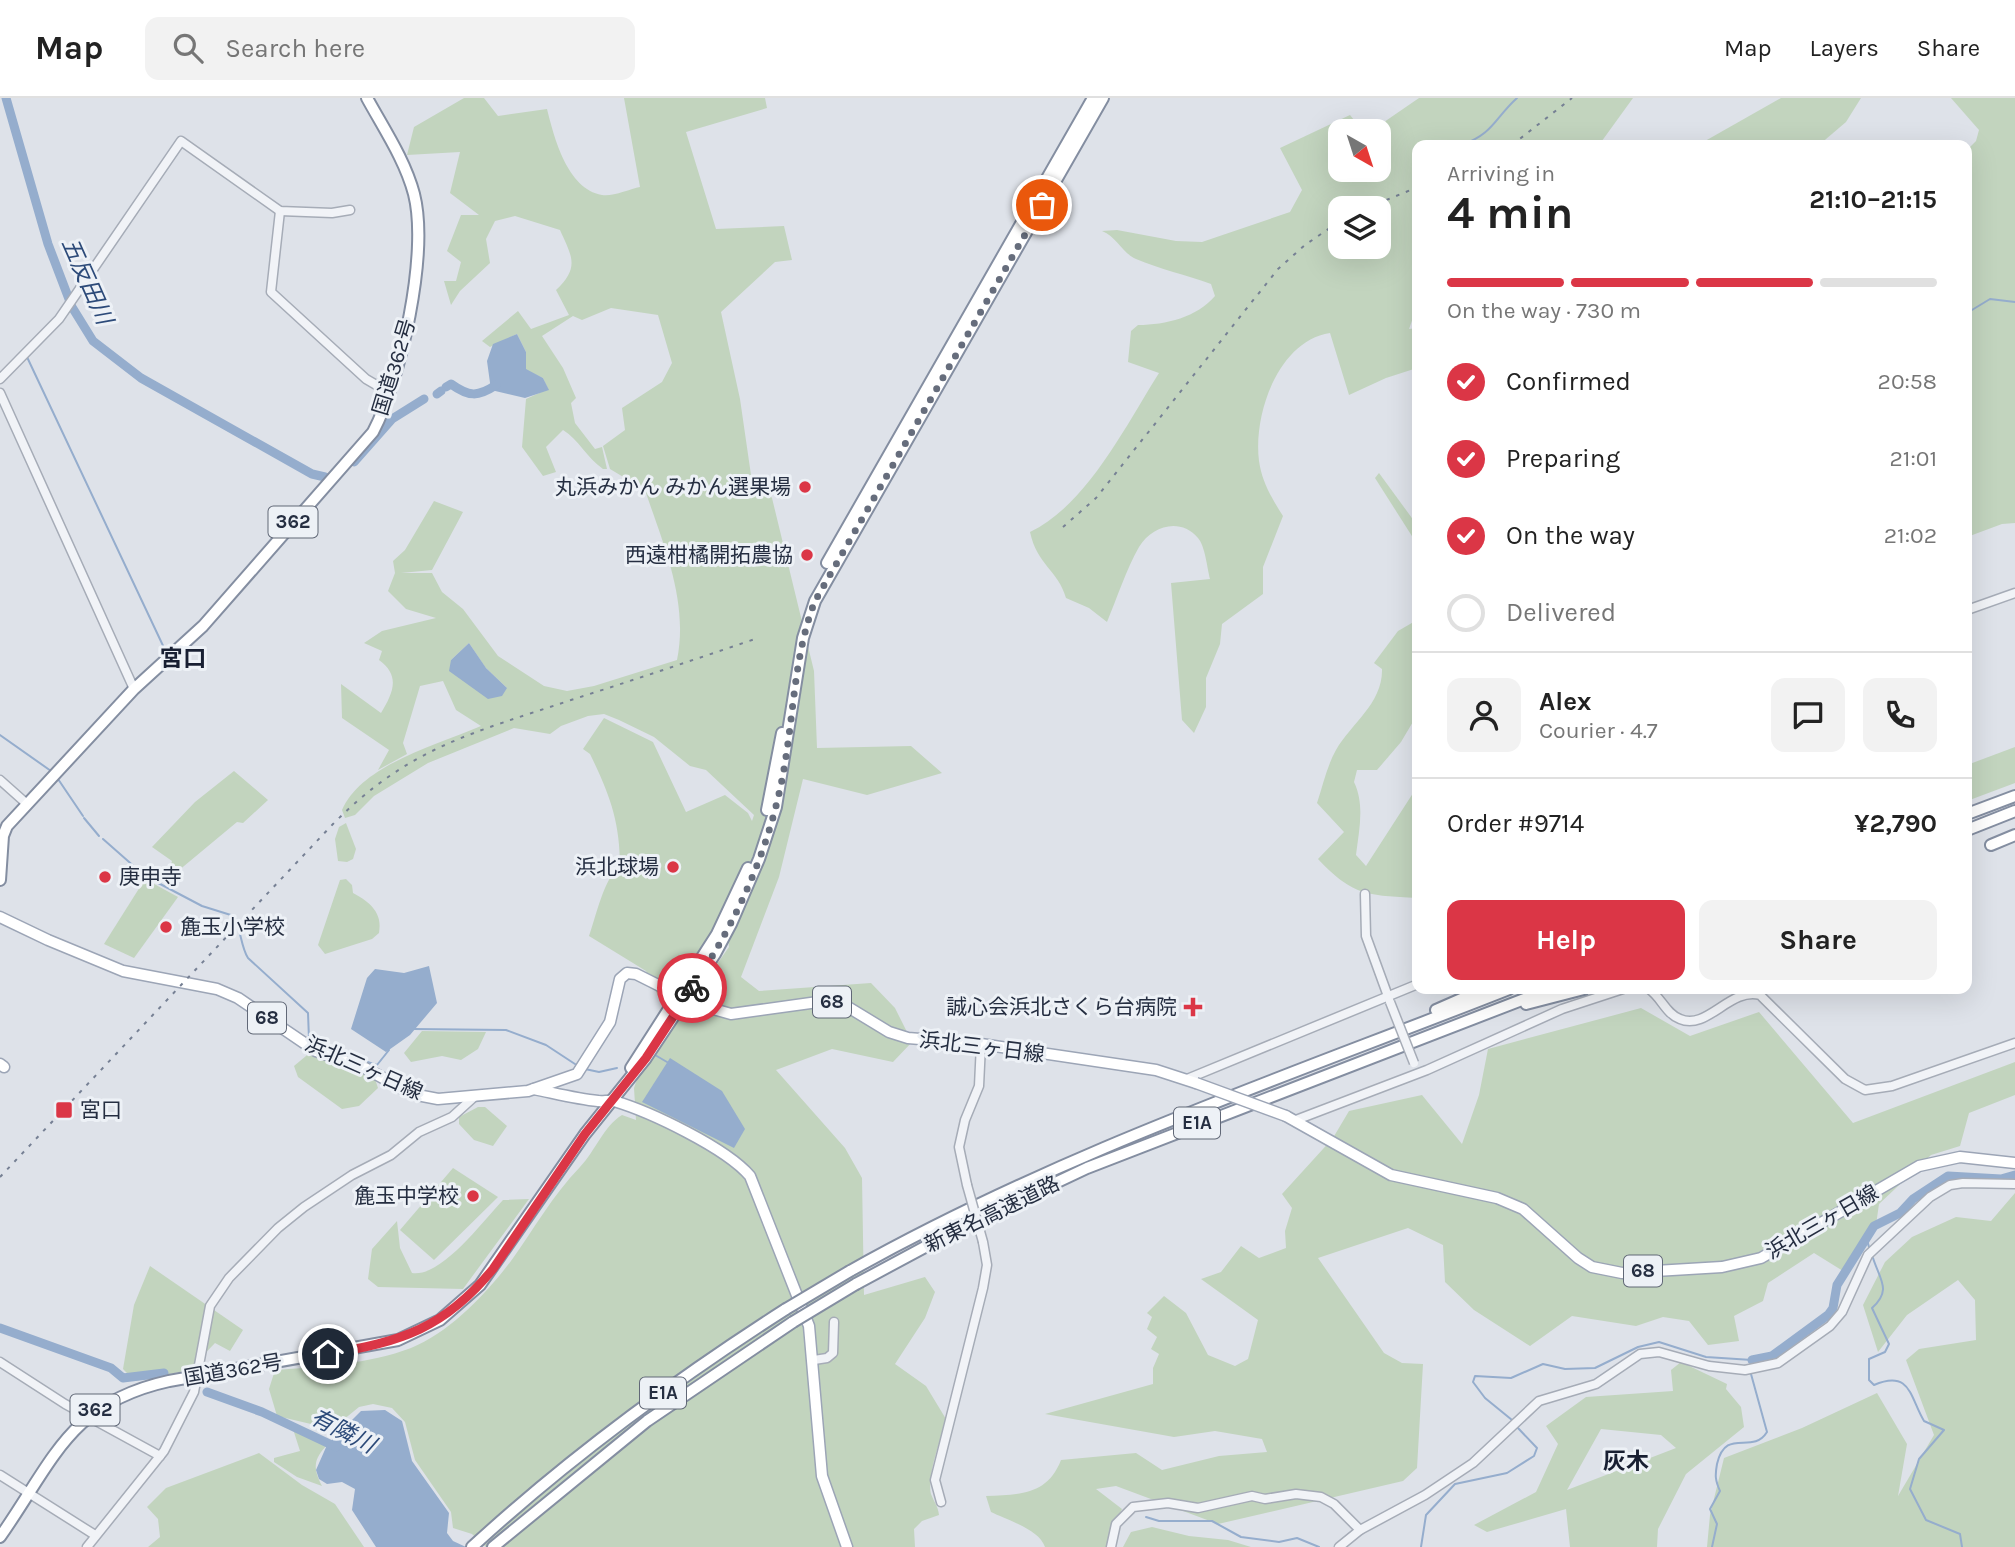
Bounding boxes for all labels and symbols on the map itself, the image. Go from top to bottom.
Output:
north arrow [1328,119,1391,182]
pin [1012,175,1072,235]
water label: 五反田川 [56,233,119,331]
street label: 国道362号 [368,316,420,418]
place label: 丸浜みかん みかん選果場 [555,475,791,499]
marker: 丸浜みかん みかん選果場 [797,479,813,495]
road number: 362 [268,506,318,538]
place label: 西遠柑橘開拓農協 [625,543,793,567]
marker: 西遠柑橘開拓農協 [799,547,815,563]
district label: 宮口 [160,645,206,672]
place label: 浜北球場 [575,855,659,879]
marker: 浜北球場 [665,859,681,875]
place label: 庚申寺 [119,865,182,889]
marker: 庚申寺 [97,869,113,885]
place label: 麁玉小学校 [180,915,285,939]
marker: 麁玉小学校 [158,919,174,935]
courier [657,953,727,1023]
road number: 68 [813,986,851,1018]
place label: 誠心会浜北さくら台病院 [946,995,1177,1019]
marker: 誠心会浜北さくら台病院 [1183,997,1203,1017]
road number: 68 [248,1002,286,1034]
street label: 浜北三ヶ日線 [918,1027,1046,1067]
street label: 浜北三ヶ日線 [302,1031,426,1105]
place label: 宮口 [80,1098,122,1122]
marker: 宮口 [54,1100,74,1120]
road number: E1A [1174,1107,1220,1138]
street label: 新東名高速道路 [921,1171,1063,1257]
street label: 浜北三ヶ日線 [1761,1180,1883,1264]
place label: 麁玉中学校 [354,1184,459,1208]
marker: 麁玉中学校 [465,1188,481,1204]
road number: 68 [1624,1256,1662,1287]
pin [298,1324,358,1384]
street label: 国道362号 [182,1350,284,1390]
road number: E1A [640,1378,686,1408]
road number: 362 [70,1394,119,1426]
water label: 有隣川 [306,1403,383,1460]
district label: 灰木 [1603,1448,1649,1475]

